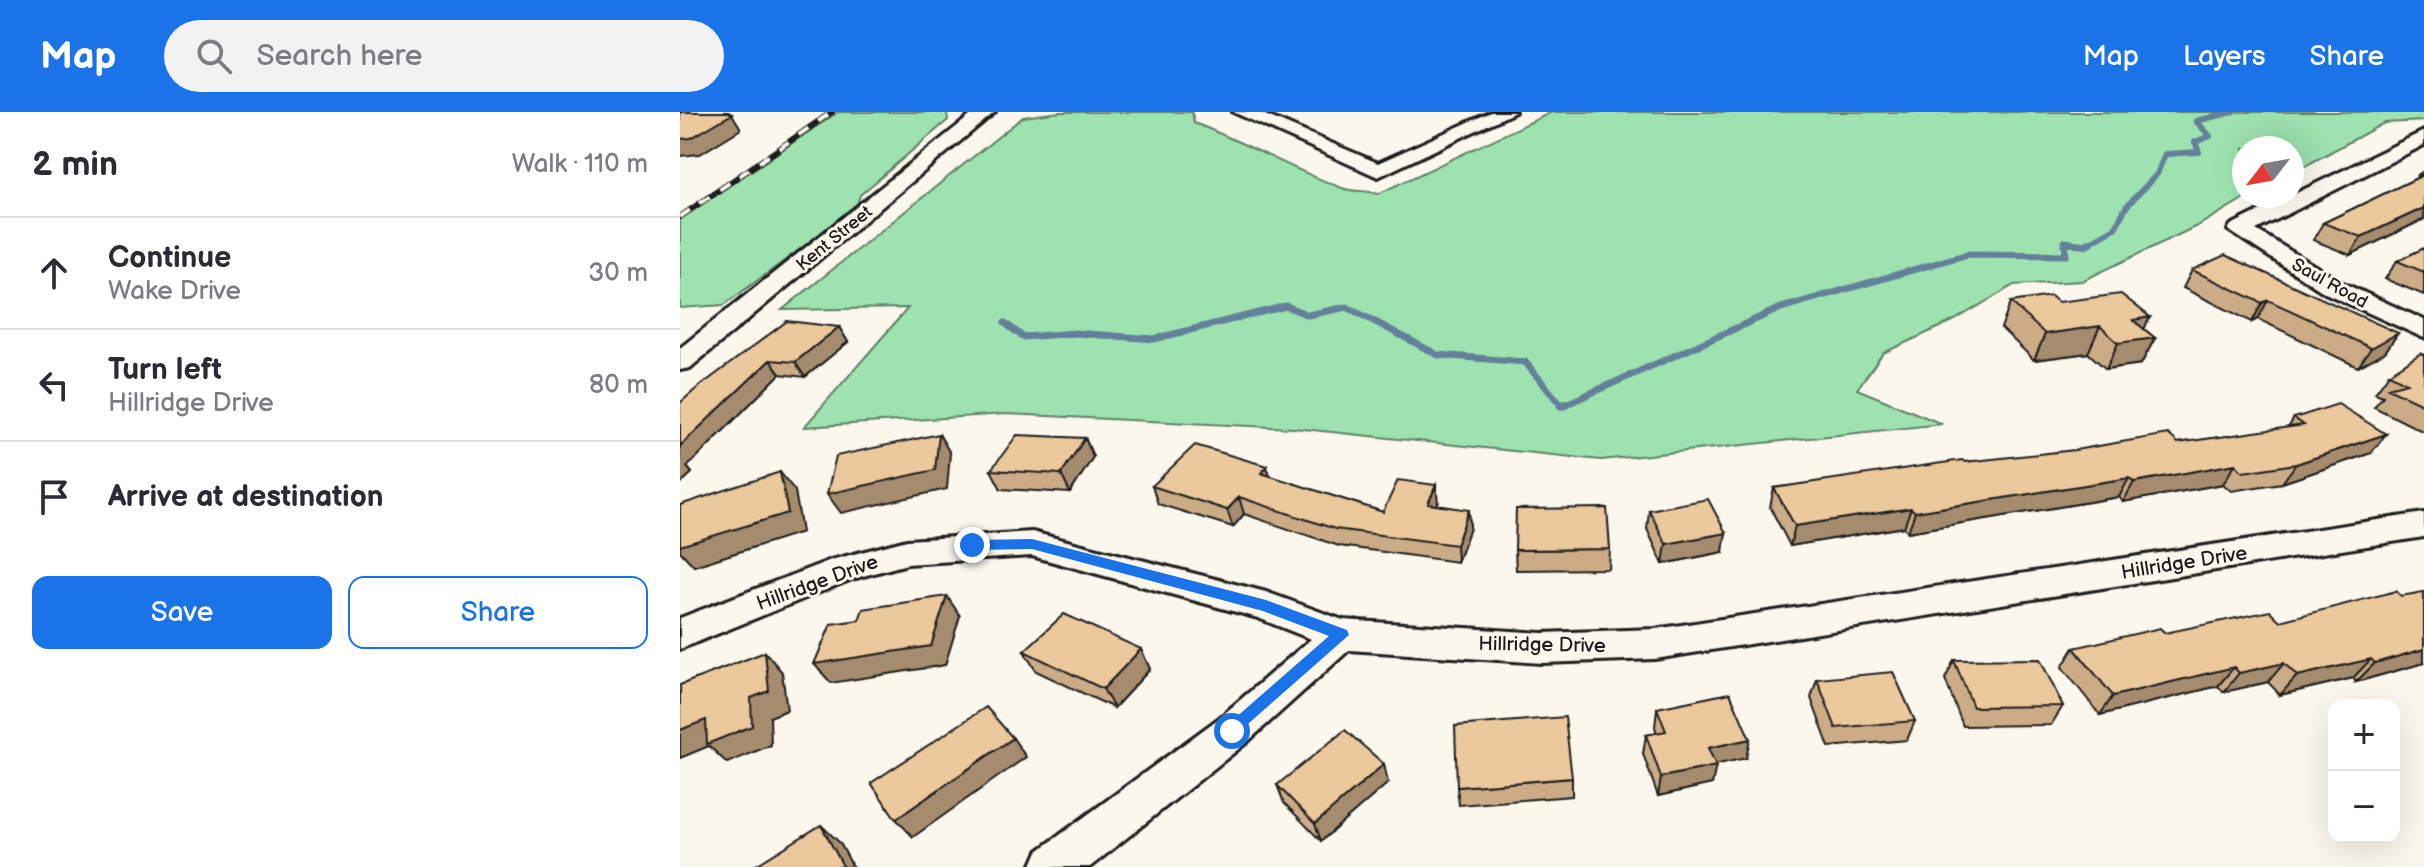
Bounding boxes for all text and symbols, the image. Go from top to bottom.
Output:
search box [164,20,724,92]
text: Map [40,34,116,79]
icon: search [192,34,236,78]
text: Search here [256,38,423,74]
text: Map [2083,40,2139,73]
text: Layers [2183,40,2266,73]
text: Share [2310,40,2384,73]
north arrow [2232,136,2304,208]
text: 2 min [32,144,118,185]
text: Walk · 110 m [512,149,648,180]
street label: Kent Street [792,201,877,275]
text: Continue [108,240,231,276]
icon: ahead [32,251,76,295]
street label: Saul Road [2288,254,2371,313]
text: 30 m [588,258,648,289]
text: Wake Drive [108,276,241,307]
text: Turn left [108,352,222,388]
icon: left [32,363,76,407]
text: 80 m [589,370,648,401]
text: Hillridge Drive [108,388,274,419]
icon: arrive [32,475,76,519]
text: Arrive at destination [108,479,384,515]
route end [954,527,990,563]
street label: Hillridge Drive [2119,541,2249,585]
street label: Hillridge Drive [753,550,881,616]
button: Save [32,576,332,649]
button: Share [348,576,648,649]
street label: Hillridge Drive [1478,632,1606,658]
map controls [2328,699,2400,843]
button: + [2328,699,2400,771]
route start [1214,713,1250,749]
button: − [2328,771,2400,843]

